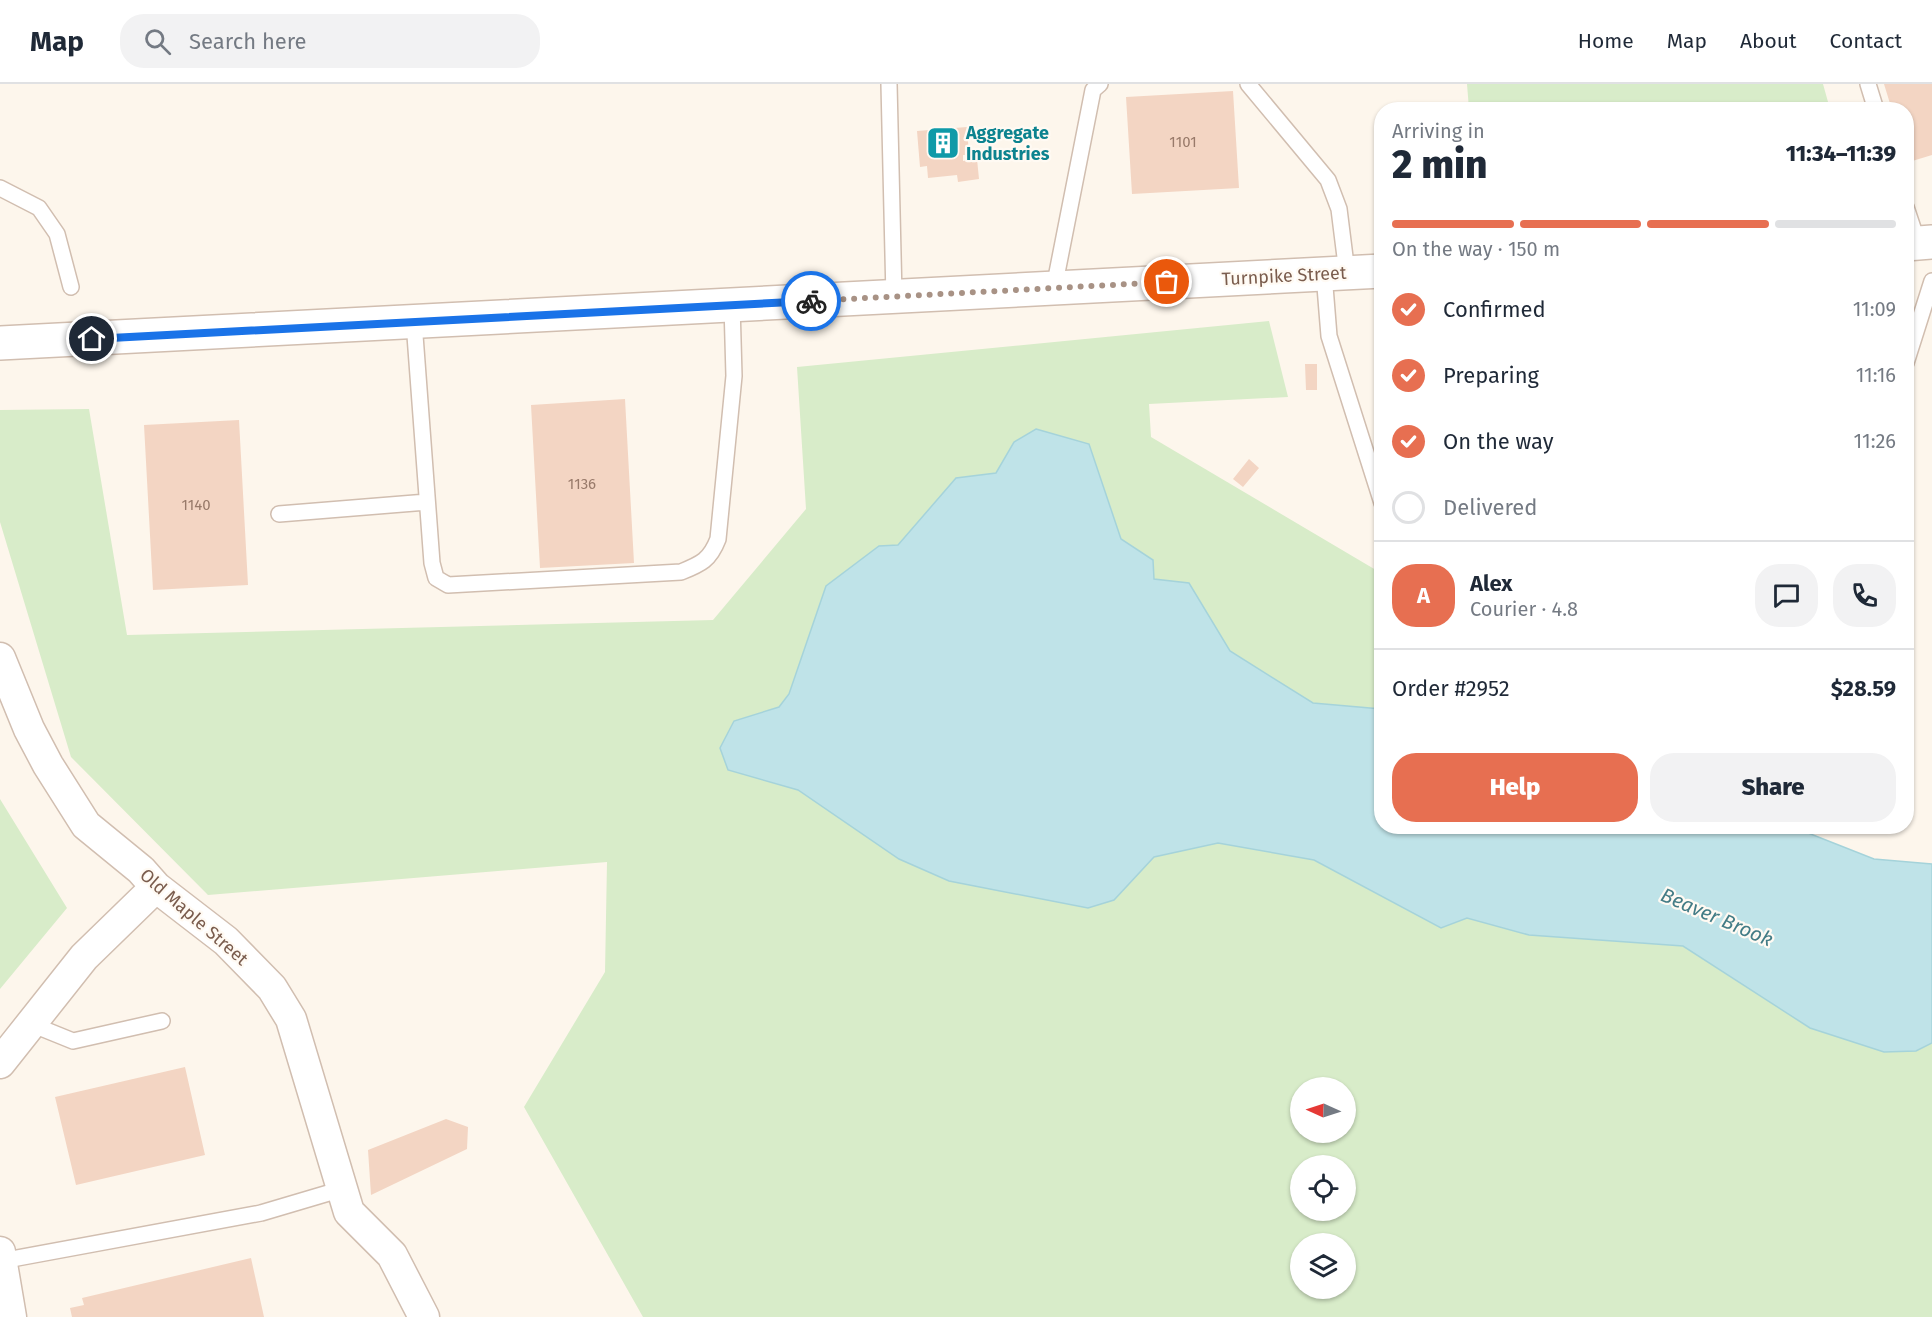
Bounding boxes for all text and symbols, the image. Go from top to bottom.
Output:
search box [120,14,540,68]
text: Map [30,25,84,58]
icon: search [141,25,174,58]
text: Search here [189,28,307,55]
text: Home [1578,28,1634,54]
text: Map [1667,28,1707,54]
text: About [1740,28,1797,54]
text: Contact [1830,28,1902,54]
text: Arriving in [1392,119,1485,143]
place label: Aggregate Industries [965,122,1050,165]
building icon: Aggregate Industries [925,125,961,161]
house number: 1101 [1169,133,1197,151]
text: 11:34–11:39 [1786,140,1896,167]
text: 2 min [1392,142,1488,188]
text: On the way · 150 m [1392,237,1560,261]
pin [1141,256,1192,307]
street label: Turnpike Street [1221,262,1347,290]
icon: bag [1150,265,1183,298]
courier [781,271,841,331]
icon: bike [795,285,828,318]
icon: check [1392,293,1425,326]
text: Confirmed [1443,296,1546,323]
text: 11:09 [1853,297,1896,321]
pin [66,313,117,364]
icon: home [75,322,108,355]
icon: check [1392,359,1425,392]
text: Preparing [1443,362,1539,389]
text: 11:16 [1856,363,1896,387]
icon: check [1392,425,1425,458]
text: On the way [1443,428,1554,455]
text: 11:26 [1854,429,1896,453]
house number: 1136 [568,475,596,493]
text: Delivered [1443,494,1538,521]
house number: 1140 [181,496,211,514]
button: chat [1755,564,1818,627]
button: phone [1833,564,1896,627]
text: Alex [1470,570,1513,597]
text: A [1417,582,1430,609]
text: Courier · 4.8 [1470,597,1578,621]
text: Order #2952 [1392,675,1510,702]
text: $28.59 [1831,675,1896,702]
button: Help [1392,753,1638,822]
button: Share [1650,753,1896,822]
street label: Old Maple Street [135,864,253,970]
water label: Beaver Brook [1657,883,1777,951]
north arrow [1290,1077,1356,1143]
map controls [1290,1077,1356,1299]
button: locate [1290,1155,1356,1221]
button: layers [1290,1233,1356,1299]

